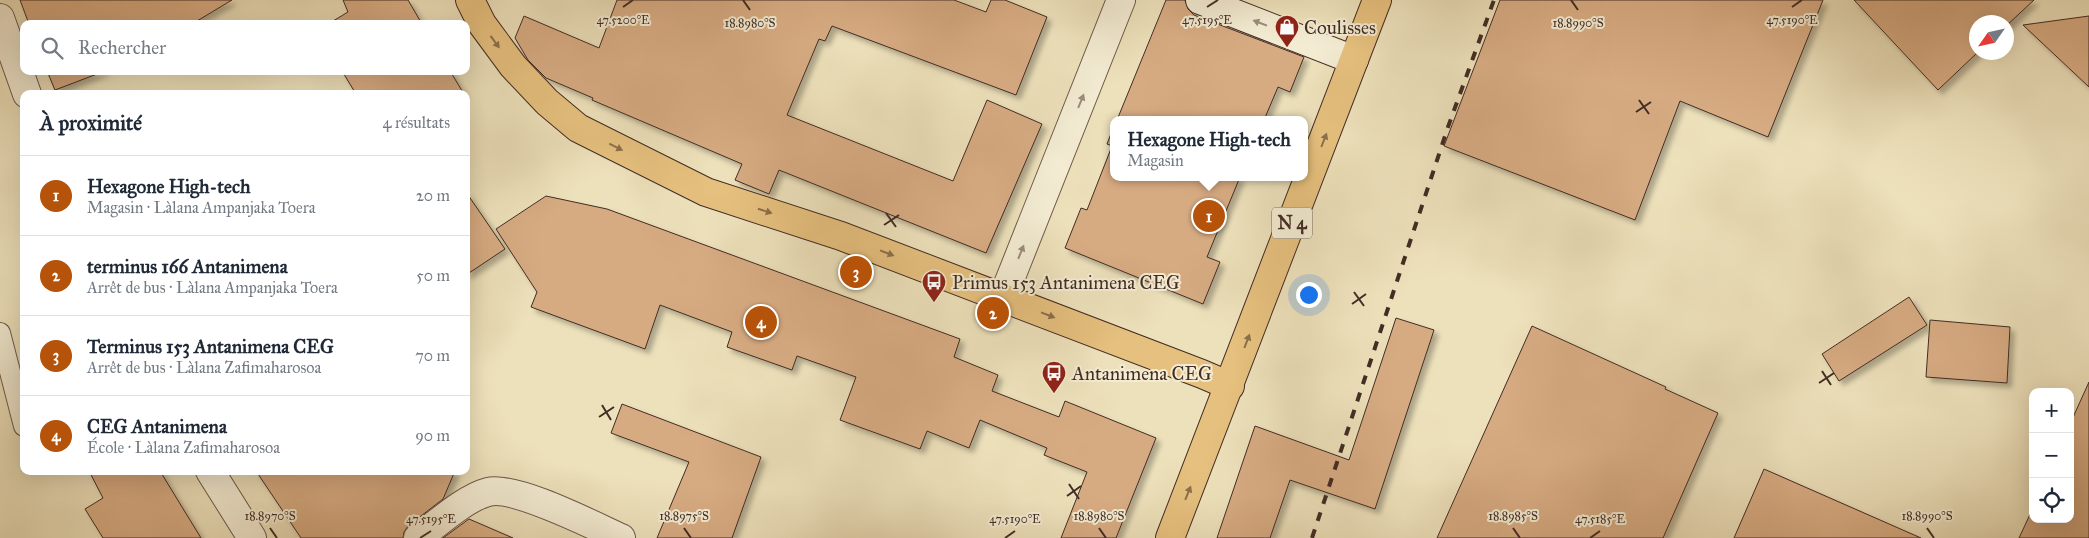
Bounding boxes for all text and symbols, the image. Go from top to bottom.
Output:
text: 47.5200°E [596,13,650,27]
text: 47.5195°E [1182,13,1232,27]
text: 47.5190°E [1766,13,1818,27]
shop icon: Coulisses [1274,14,1300,48]
north arrow [1969,15,2014,60]
text: 18.8980°S [724,16,776,30]
place label: Coulisses [1304,16,1376,39]
text: 18.8990°S [1552,16,1604,30]
one-way arrow [1253,19,1267,27]
search box [20,20,470,75]
icon: search [38,34,66,62]
one-way arrow [490,35,500,49]
text: Rechercher [78,36,166,59]
one-way arrow [1077,93,1085,108]
text: À proximité [40,110,142,136]
text: 4 résultats [383,113,450,132]
popup [1110,116,1308,181]
text: Hexagone High-tech [1127,128,1291,151]
one-way arrow [1320,132,1328,147]
one-way arrow [609,143,623,151]
text: Magasin [1127,151,1184,170]
text: Hexagone High-tech [87,175,251,198]
text: 1 [53,186,59,205]
text: 20 m [416,186,450,205]
pin: 1 [1193,197,1225,235]
text: Magasin · Làlana Ampanjaka Toera [87,198,315,217]
one-way arrow [757,208,772,215]
road number: N 4 [1272,208,1312,238]
one-way arrow [1017,244,1025,259]
one-way arrow [880,249,895,257]
pin: 3 [840,253,872,291]
text: terminus 166 Antanimena [87,255,288,278]
text: 2 [52,266,60,285]
text: 50 m [416,266,450,285]
bus stop icon: Primus 153 Antanimena CEG [921,269,947,303]
place label: Primus 153 Antanimena CEG [952,271,1180,294]
text: Arrêt de bus · Làlana Ampanjaka Toera [87,278,338,297]
your location [1296,282,1322,308]
pin: 2 [977,294,1009,332]
pin: 4 [745,303,777,341]
one-way arrow [1041,312,1056,319]
one-way arrow [1243,333,1251,348]
text: Terminus 153 Antanimena CEG [87,335,334,358]
text: 3 [53,346,59,365]
text: 70 m [415,346,450,365]
text: Arrêt de bus · Làlana Zafimaharosoa [87,358,321,377]
bus stop icon: Antanimena CEG [1041,360,1067,394]
place label: Antanimena CEG [1071,362,1212,385]
map controls [2029,388,2074,523]
button: + [2029,388,2074,433]
text: CEG Antanimena [87,415,227,438]
text: 4 [52,426,60,445]
text: 90 m [415,426,450,445]
button: − [2029,433,2074,478]
text: École · Làlana Zafimaharosoa [87,438,280,457]
button: locate [2029,478,2074,523]
one-way arrow [1184,486,1192,500]
text: 18.8970°S [244,509,296,523]
text: 18.8975°S [659,509,709,523]
text: 18.8980°S [1073,509,1125,523]
text: 18.8985°S [1488,509,1538,523]
text: 18.8990°S [1901,509,1953,523]
text: 47.5195°E [406,512,456,526]
text: 47.5190°E [989,512,1041,526]
text: 47.5185°E [1575,512,1625,526]

